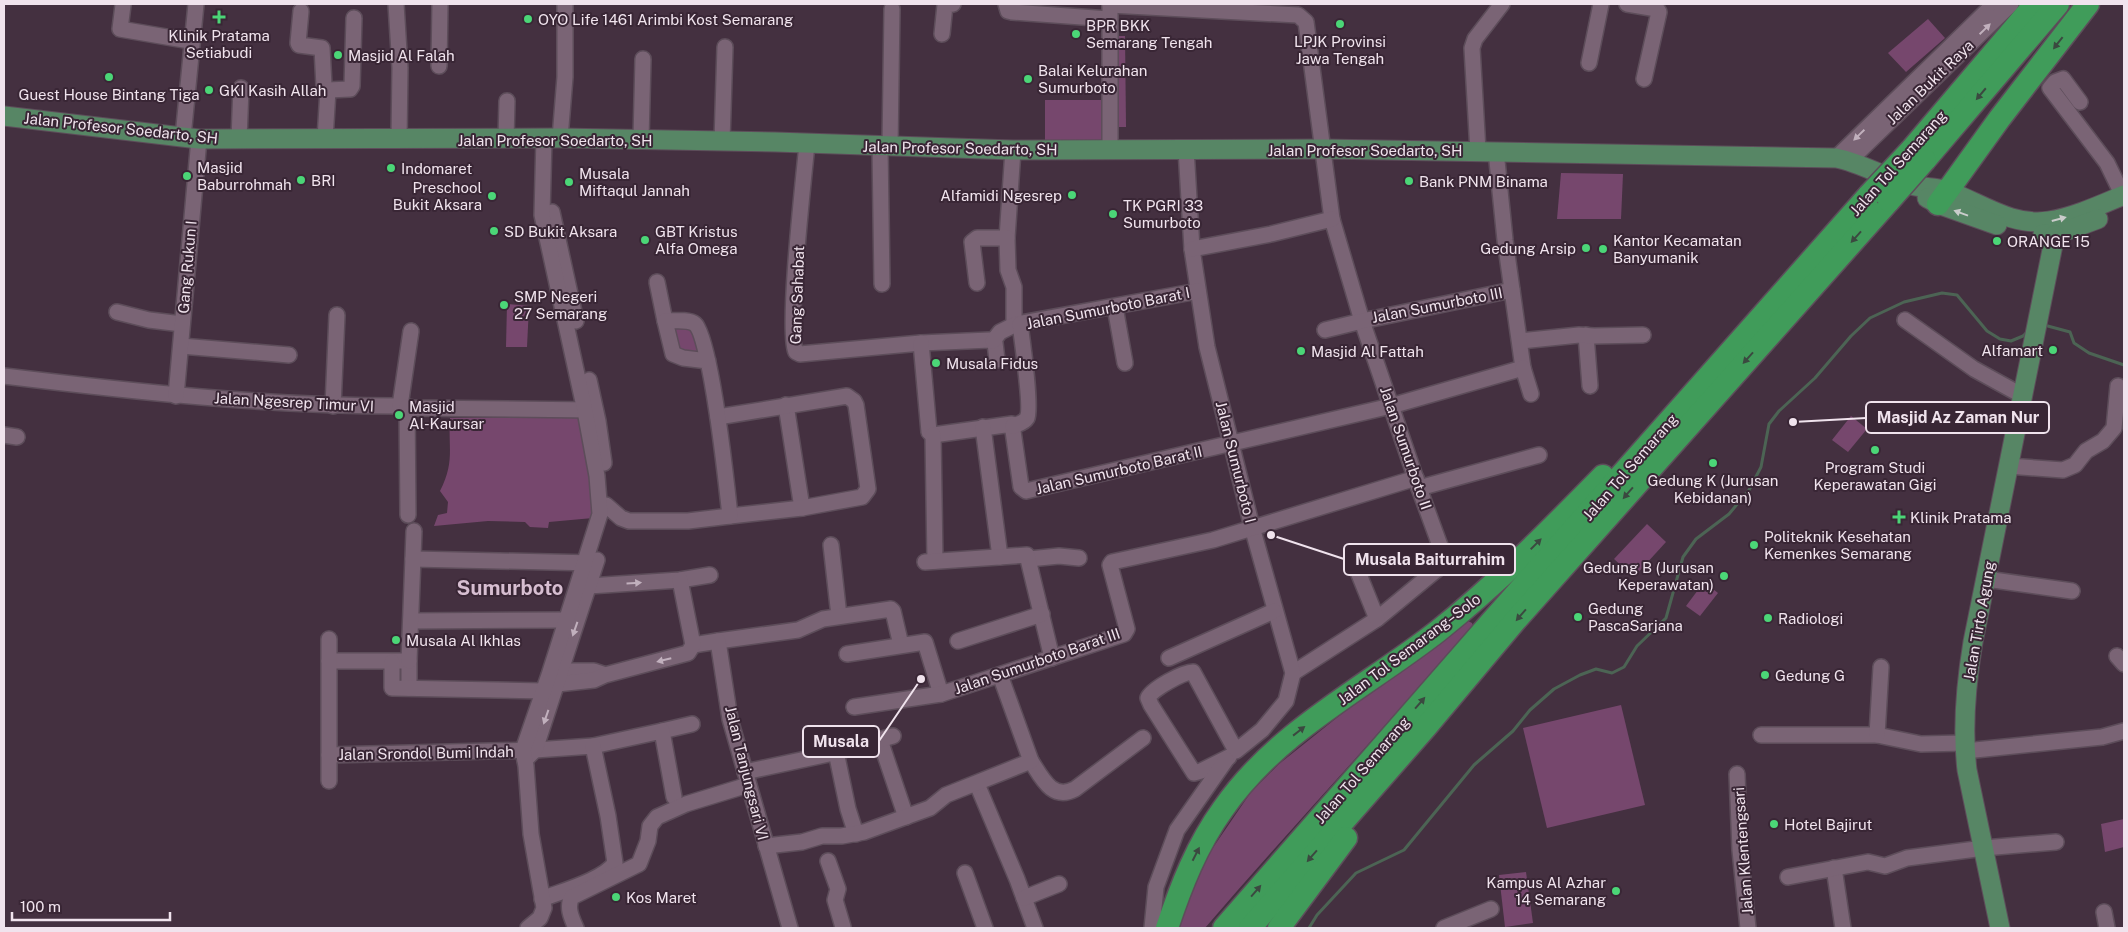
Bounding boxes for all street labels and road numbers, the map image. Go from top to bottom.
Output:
street label: Jalan Bukit Raya [1883,36,1977,128]
street label: Jalan Tol Semarang [1846,107,1950,219]
street label: Jalan Profesor Soedarto, SH [23,109,219,147]
street label: Jalan Profesor Soedarto, SH [457,132,653,149]
street label: Jalan Profesor Soedarto, SH [862,138,1058,158]
street label: Jalan Profesor Soedarto, SH [1267,142,1463,159]
street label: Gang Rukun I [174,220,200,314]
street label: Gang Sahabat [787,245,807,345]
street label: Jalan Sumurboto Barat I [1025,284,1191,332]
street label: Jalan Sumurboto III [1370,284,1504,326]
street label: Jalan Sumurboto II [1377,384,1435,512]
street label: Jalan Ngesrep Timur VI [214,389,374,415]
street label: Jalan Sumurboto I [1213,399,1259,525]
street label: Jalan Tol Semarang [1579,410,1681,524]
street label: Jalan Sumurboto Barat II [1034,443,1204,497]
street label: Jalan Tirto Agung [1960,560,1998,682]
street label: Jalan Tol Semarang–Solo [1334,590,1484,708]
street label: Jalan Sumurboto Barat III [952,625,1122,697]
street label: Jalan Tanjungsari VI [722,704,772,842]
street label: Jalan Tol Semarang [1311,713,1413,827]
street label: Jalan Srondol Bumi Indah [338,743,514,763]
street label: Jalan Klentengsari [1730,787,1756,915]

